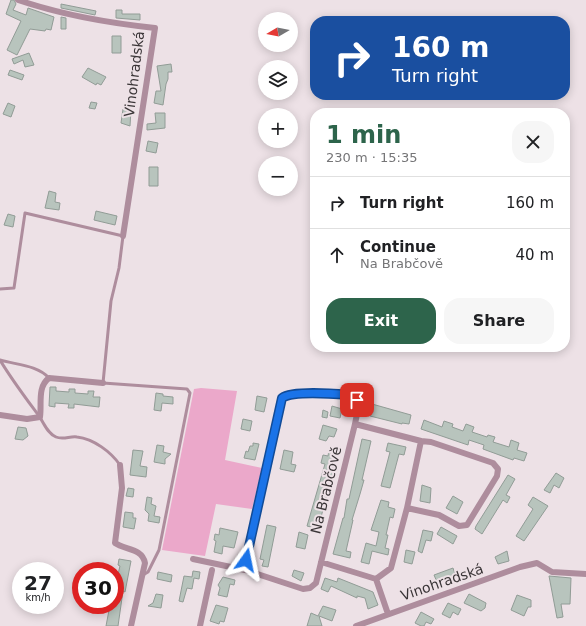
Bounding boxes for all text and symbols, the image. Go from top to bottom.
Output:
north arrow [258,12,298,52]
map controls [258,12,298,196]
street label: Vinohradská [121,30,147,118]
text: 160 m [392,31,489,64]
icon: right [326,32,378,84]
button: layers [258,60,298,100]
text: Turn right [392,65,478,86]
button: + [258,108,298,148]
text: 1 min [326,121,401,149]
button: close [512,121,554,163]
text: 230 m · 15:35 [326,150,417,165]
button: − [258,156,298,196]
icon: right [326,192,348,214]
text: Turn right [360,194,444,212]
text: 160 m [506,194,554,212]
text: Continue [360,238,436,256]
icon: ahead [326,244,348,266]
text: 40 m [516,246,554,264]
text: Na Brabčově [360,256,443,271]
button: Exit [326,298,436,344]
button: Share [444,298,554,344]
pin [340,383,374,417]
icon: arrive [346,389,368,411]
street label: Na Brabčově [307,445,345,535]
position arrow [225,539,267,581]
street label: Vinohradská [399,560,485,604]
speed limit sign: 30 [72,562,124,614]
text: 27 [24,571,52,595]
text: km/h [25,592,51,603]

